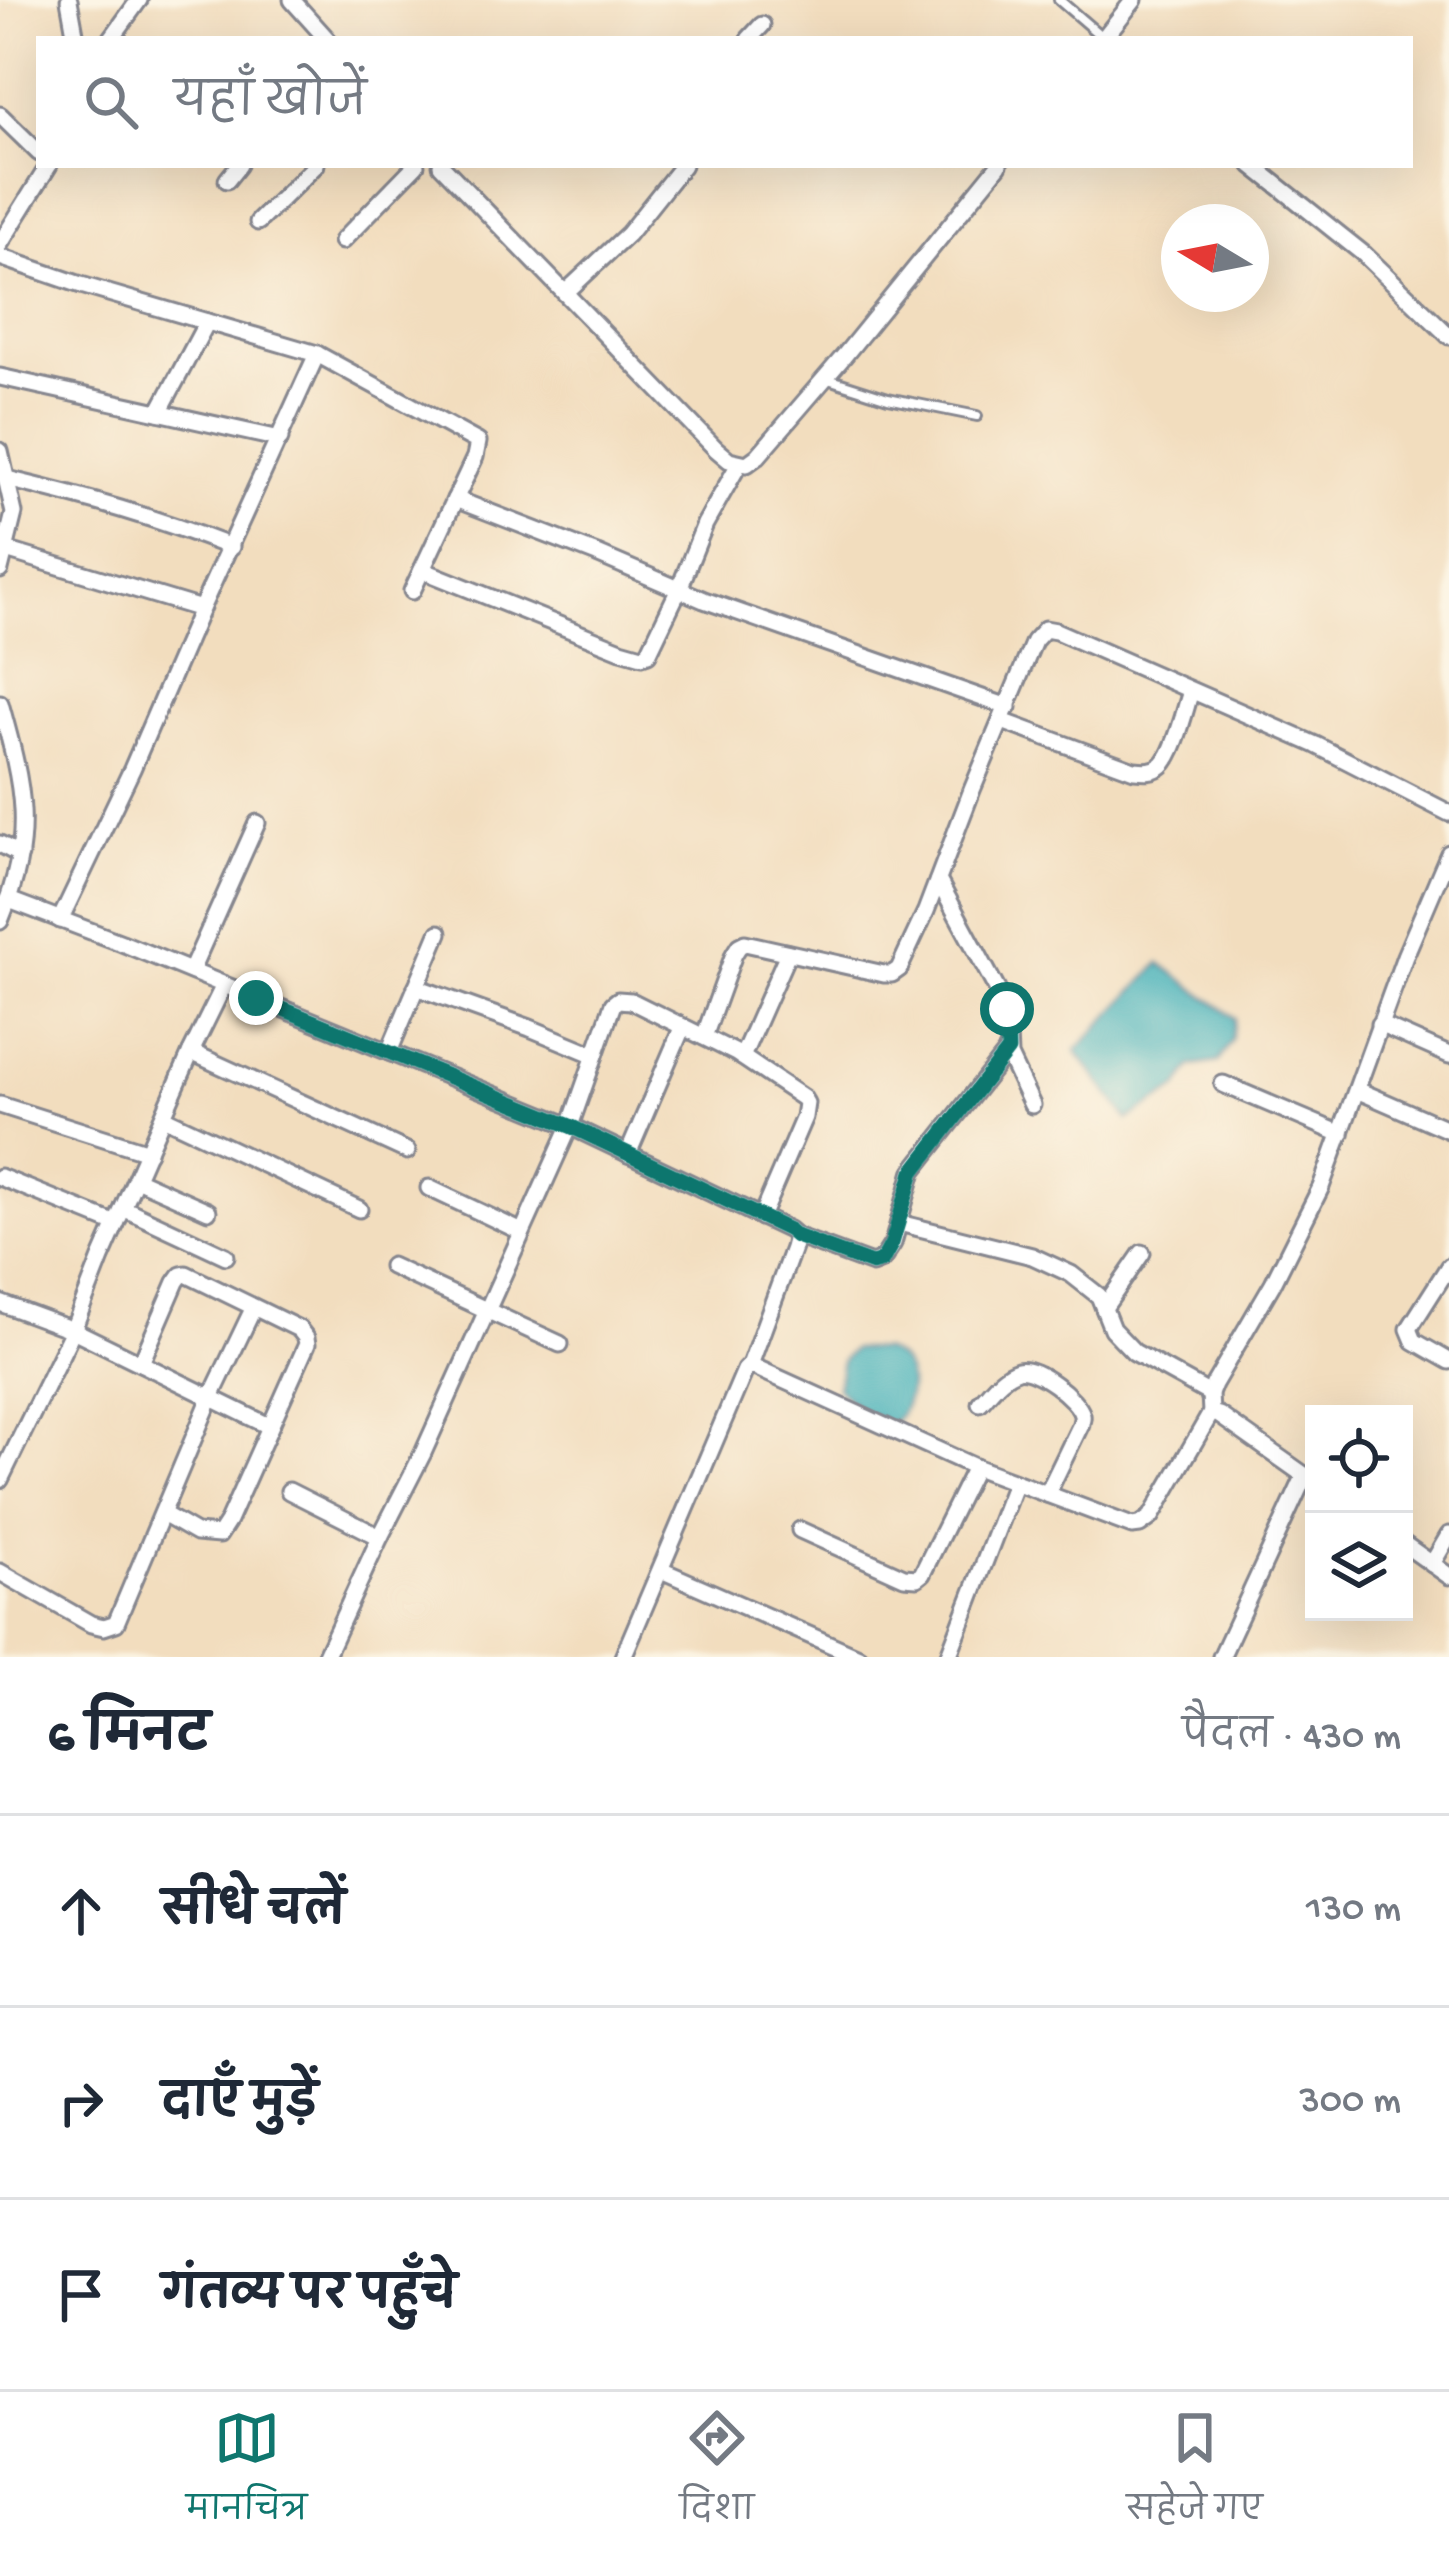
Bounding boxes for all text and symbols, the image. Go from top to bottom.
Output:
search box [36,36,1413,168]
icon: search [78,69,144,135]
text: यहाँ खोजें [174,79,367,132]
north arrow [1161,204,1269,312]
route end [229,971,283,1025]
route start [980,982,1034,1036]
map controls [1305,1405,1413,1621]
button: locate [1305,1405,1413,1513]
button: layers [1305,1513,1413,1621]
text: 6 मिनट [48,1710,210,1770]
text: पैदल · 430 m [1182,1716,1401,1762]
icon: ahead [48,1878,114,1944]
text: सीधे चलें [162,1888,345,1941]
text: 130 m [1306,1888,1401,1934]
icon: right [48,2070,114,2136]
text: दाएँ मुड़ें [162,2080,318,2133]
text: 300 m [1300,2080,1401,2126]
icon: arrive [48,2262,114,2328]
text: गंतव्य पर पहुँचे [162,2272,457,2325]
tab: मानचित्र [186,2405,307,2544]
tab: दिशा [679,2405,754,2544]
tab: सहेजे गए [1126,2405,1263,2544]

